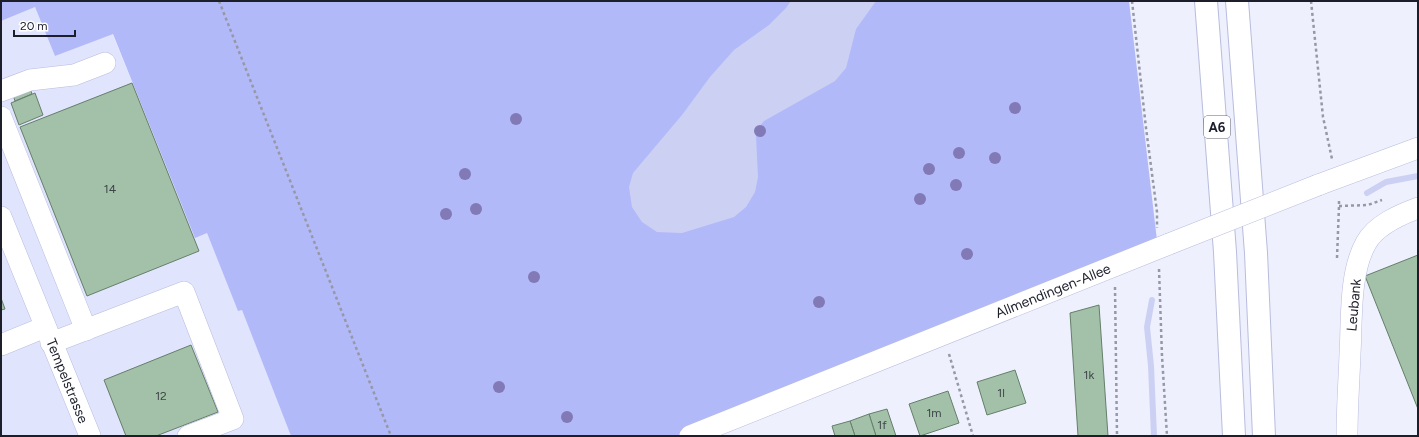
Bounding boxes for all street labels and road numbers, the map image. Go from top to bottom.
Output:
road number: A6 [1204,116,1230,138]
street label: Allmendingen-Allee [993,260,1113,322]
street label: Leubank [1343,278,1365,332]
street label: Tempelstrasse [42,336,92,426]

